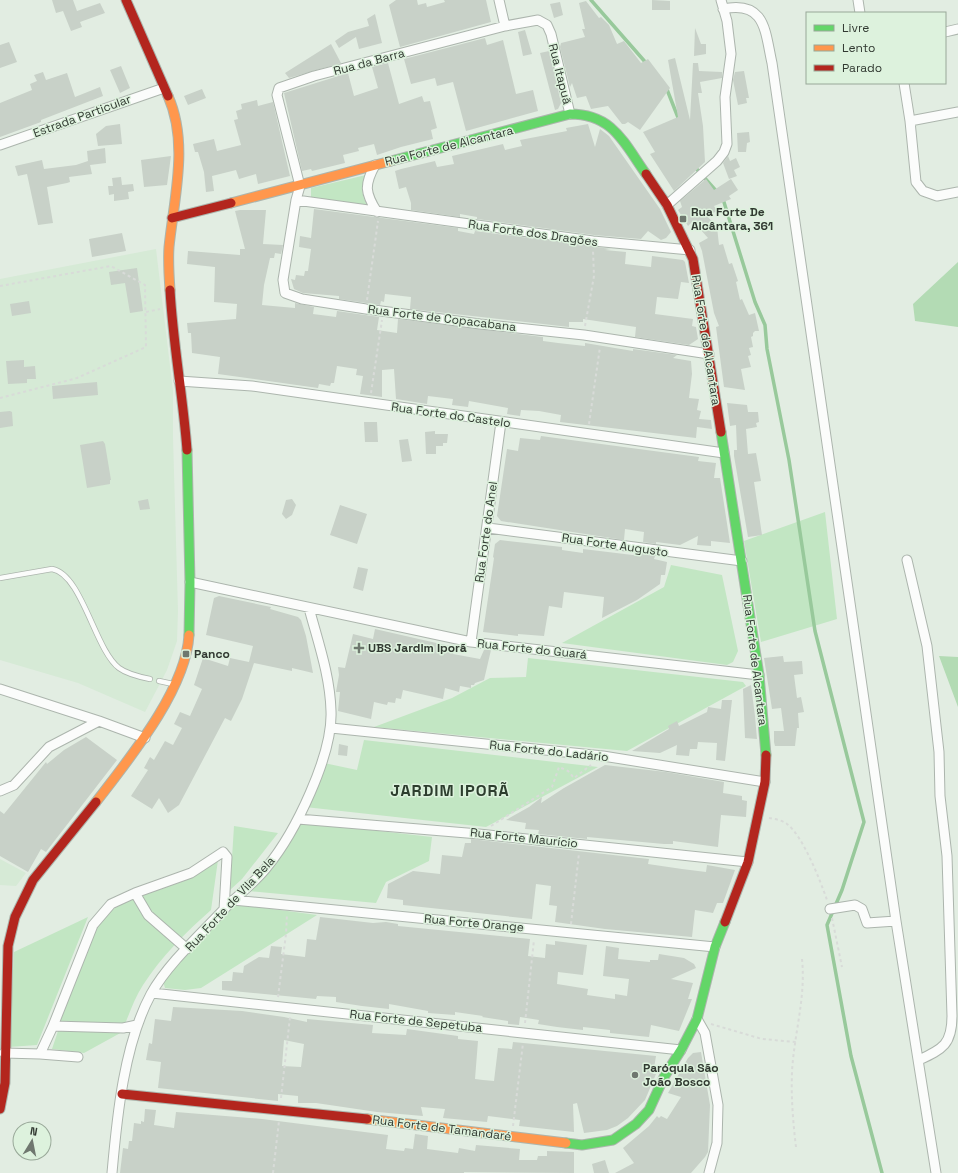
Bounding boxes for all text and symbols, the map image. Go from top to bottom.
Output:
legend [806,12,946,84]
text: Livre [842,20,869,36]
text: Lento [842,40,876,56]
street label: Rua Itapuã [545,42,575,106]
street label: Rua da Barra [332,45,407,79]
text: Parado [842,60,882,76]
street label: Estrada Particular [31,91,134,141]
street label: Rua Forte de Alcantara [383,122,515,170]
place label: Rua Forte De Alcântara, 361 [691,204,773,234]
marker: Rua Forte De Alcântara, 361 [678,214,688,224]
street label: Rua Forte dos Dragões [467,216,599,250]
street label: Rua Forte de Alcantara [688,274,724,406]
street label: Rua Forte de Copacabana [367,301,517,335]
street label: Rua Forte do Castelo [390,399,512,431]
street label: Rua Forte do Anel [471,480,501,584]
street label: Rua Forte Augusto [561,530,669,560]
street label: Rua Forte de Alcantara [739,594,771,727]
street label: Rua Forte do Guará [476,635,588,663]
place label: UBS Jardim Iporã [368,640,467,656]
marker: UBS Jardim Iporã [353,642,365,654]
place label: Panco [194,646,230,662]
marker: Panco [181,649,191,659]
street label: Rua Forte do Ladário [489,737,609,765]
district label: JARDIM IPORÃ [390,780,510,801]
street label: Rua Forte Maurício [469,824,579,852]
street label: Rua Forte de Vila Bela [182,853,278,955]
street label: Rua Forte Orange [423,911,525,935]
street label: Rua Forte de Sepetuba [349,1006,483,1036]
place label: Paróquia São João Bosco [643,1060,719,1090]
marker: Paróquia São João Bosco [630,1070,640,1080]
street label: Rua Forte de Tamandaré [372,1112,512,1144]
north arrow [12,1121,52,1161]
text: N [29,1124,39,1139]

